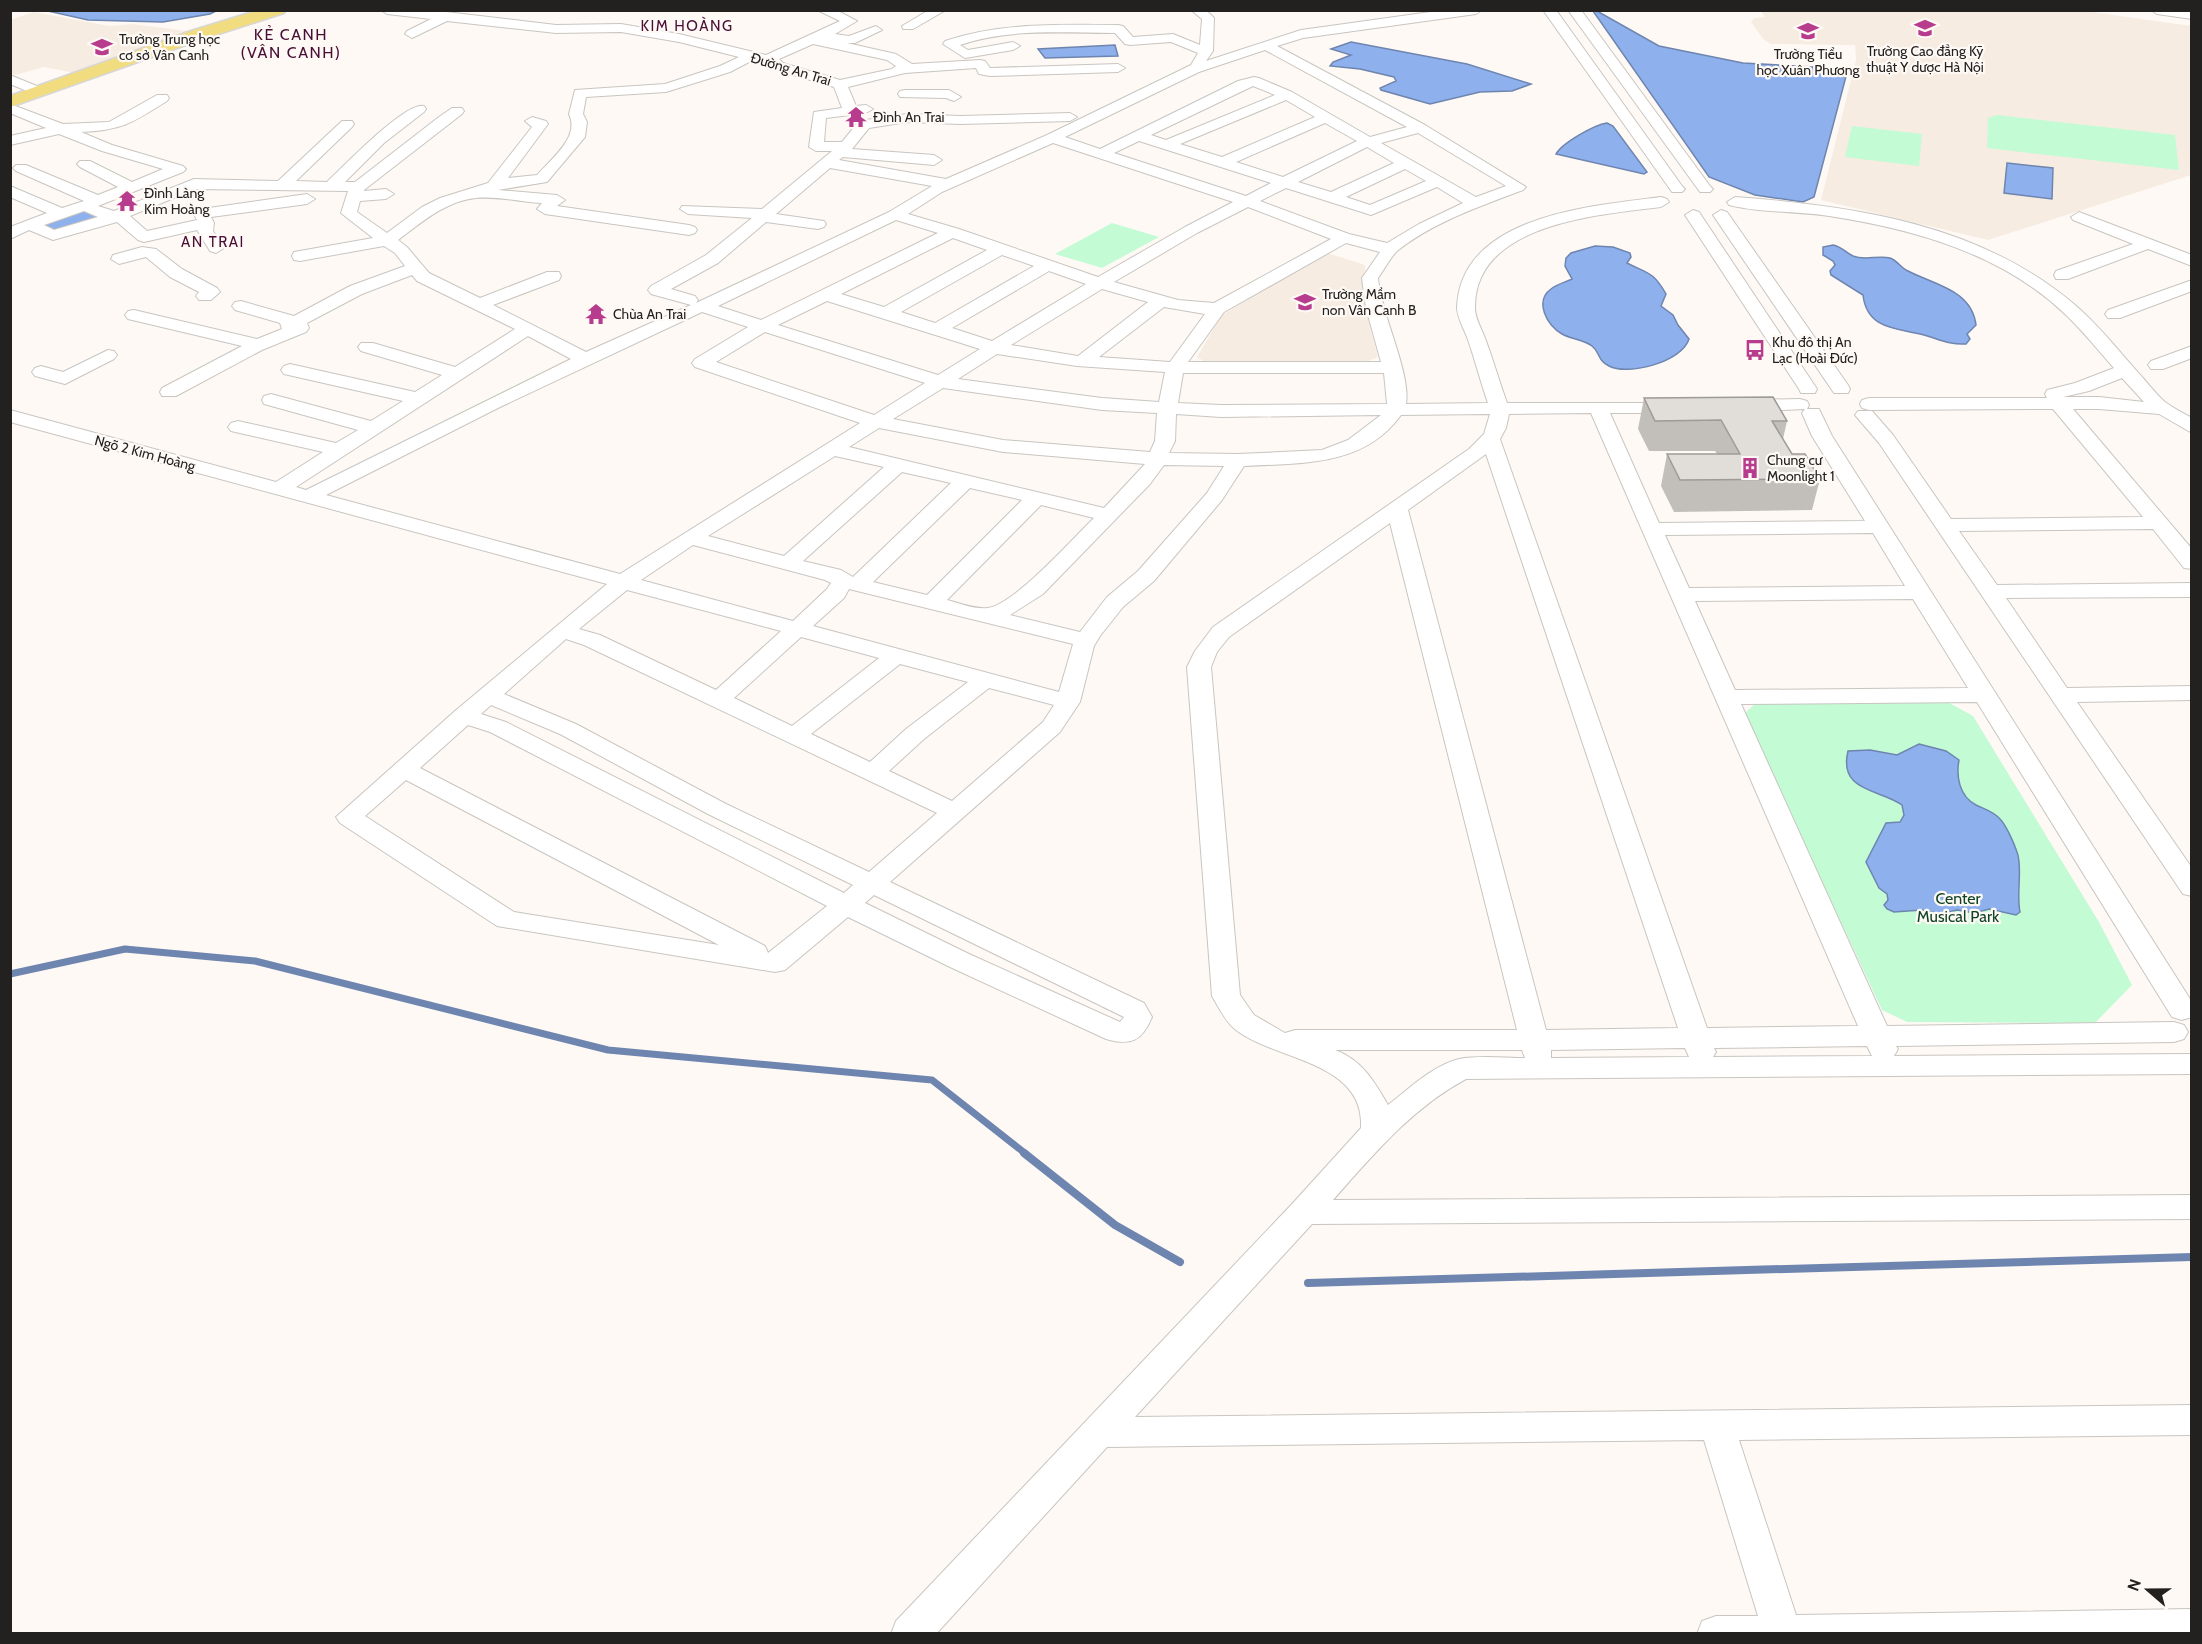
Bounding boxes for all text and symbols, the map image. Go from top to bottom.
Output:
district label: KIM HOÀNG [640,16,734,35]
school or university icon: Trường Cao đẳng Kỹ thuật Y dược Hà Nội [1913,16,1937,40]
school or university icon: Trường Tiểu học Xuân Phương [1796,19,1820,43]
district label: KẺ CANH (VÂN CANH) [241,25,341,62]
place label: Trường Trung học cơ sở Vân Canh [119,30,220,64]
school or university icon: Trường Trung học cơ sở Vân Canh [90,35,114,59]
place label: Trường Cao đẳng Kỹ thuật Y dược Hà Nội [1866,42,1984,76]
place label: Trường Tiểu học Xuân Phương [1756,45,1861,79]
street label: Đường An Trai [749,48,833,90]
temple icon: Đình An Trai [844,105,868,129]
place label: Đình An Trai [873,108,945,126]
place label: Đình Làng Kim Hoàng [144,184,211,218]
temple icon: Đình Làng Kim Hoàng [115,189,139,213]
district label: AN TRAI [181,233,245,251]
place label: Trường Mầm non Vân Canh B [1322,285,1416,319]
school or university icon: Trường Mầm non Vân Canh B [1293,290,1317,314]
temple icon: Chùa An Trai [584,302,608,326]
place label: Chùa An Trai [613,305,686,323]
place label: Khu đô thị An Lạc (Hoài Đức) [1772,333,1858,367]
bus stop icon: Khu đô thị An Lạc (Hoài Đức) [1743,338,1767,362]
street label: Ngõ 2 Kim Hoàng [93,431,198,475]
place label: Chung cư Moonlight 1 [1767,451,1835,485]
building icon: Chung cư Moonlight 1 [1738,456,1762,480]
park label: Center Musical Park [1917,889,2000,926]
north arrow [2118,1560,2178,1620]
text: N [2124,1576,2145,1594]

